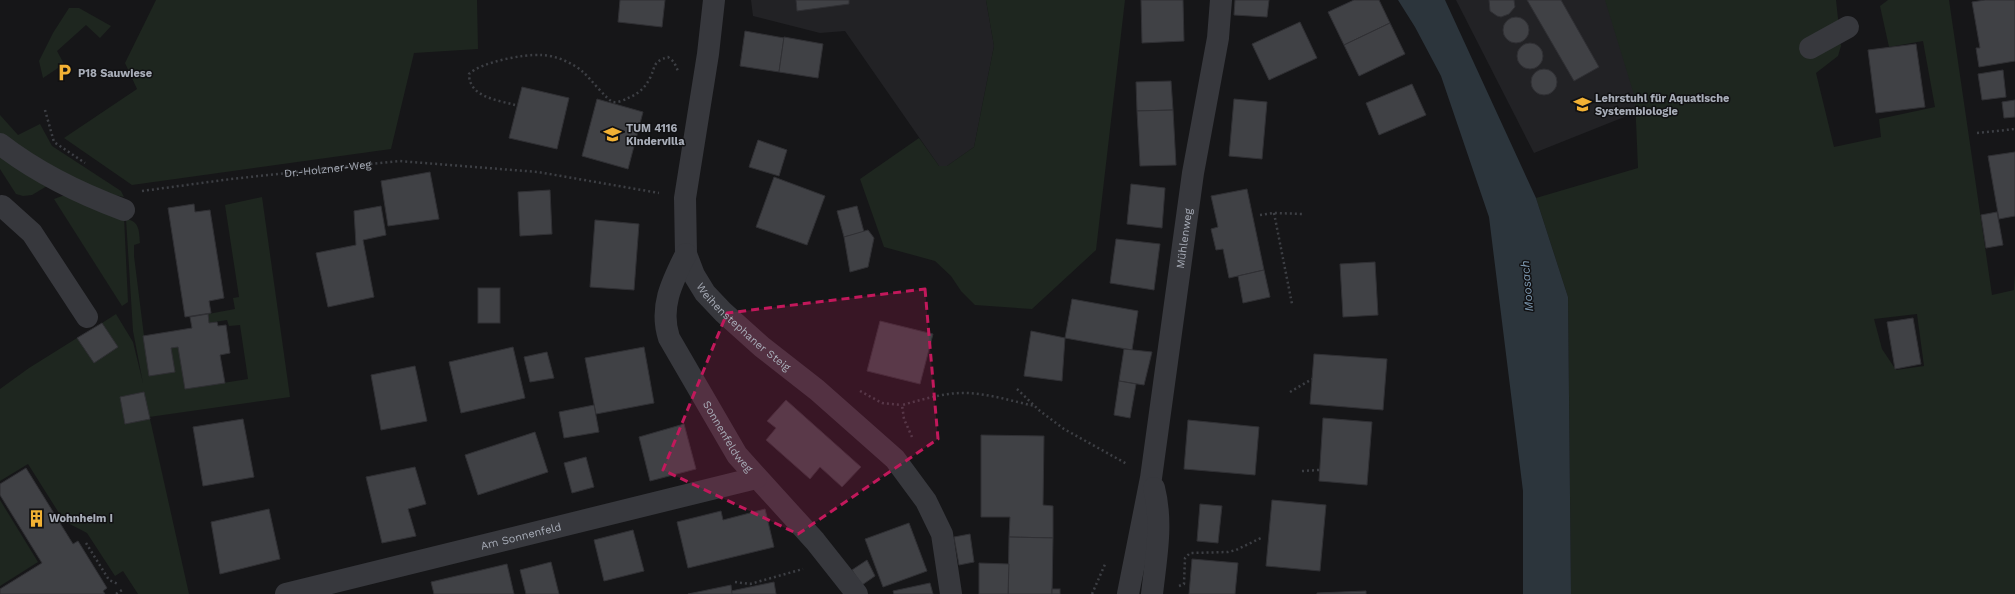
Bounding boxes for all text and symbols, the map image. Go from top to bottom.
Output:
parking icon: P18 Sauwiese [55,63,75,83]
place label: P18 Sauwiese [78,67,152,80]
place label: Lehrstuhl für Aquatische Systembiologie [1595,92,1729,118]
school or university icon: Lehrstuhl für Aquatische Systembiologie [1572,94,1592,114]
place label: TUM 4116 Kindervilla [626,122,685,148]
school or university icon: TUM 4116 Kindervilla [603,124,623,144]
street label: Dr.-Holzner-Weg [284,158,372,180]
street label: Mühlenweg [1174,208,1195,270]
water label: Moosach [1518,260,1536,312]
street label: Weihenstephaner Steig [693,281,793,374]
street label: Sonnenfeldweg [700,399,755,475]
building icon: Wohnheim I [26,508,46,528]
place label: Wohnheim I [49,512,113,525]
street label: Am Sonnenfeld [479,520,563,553]

